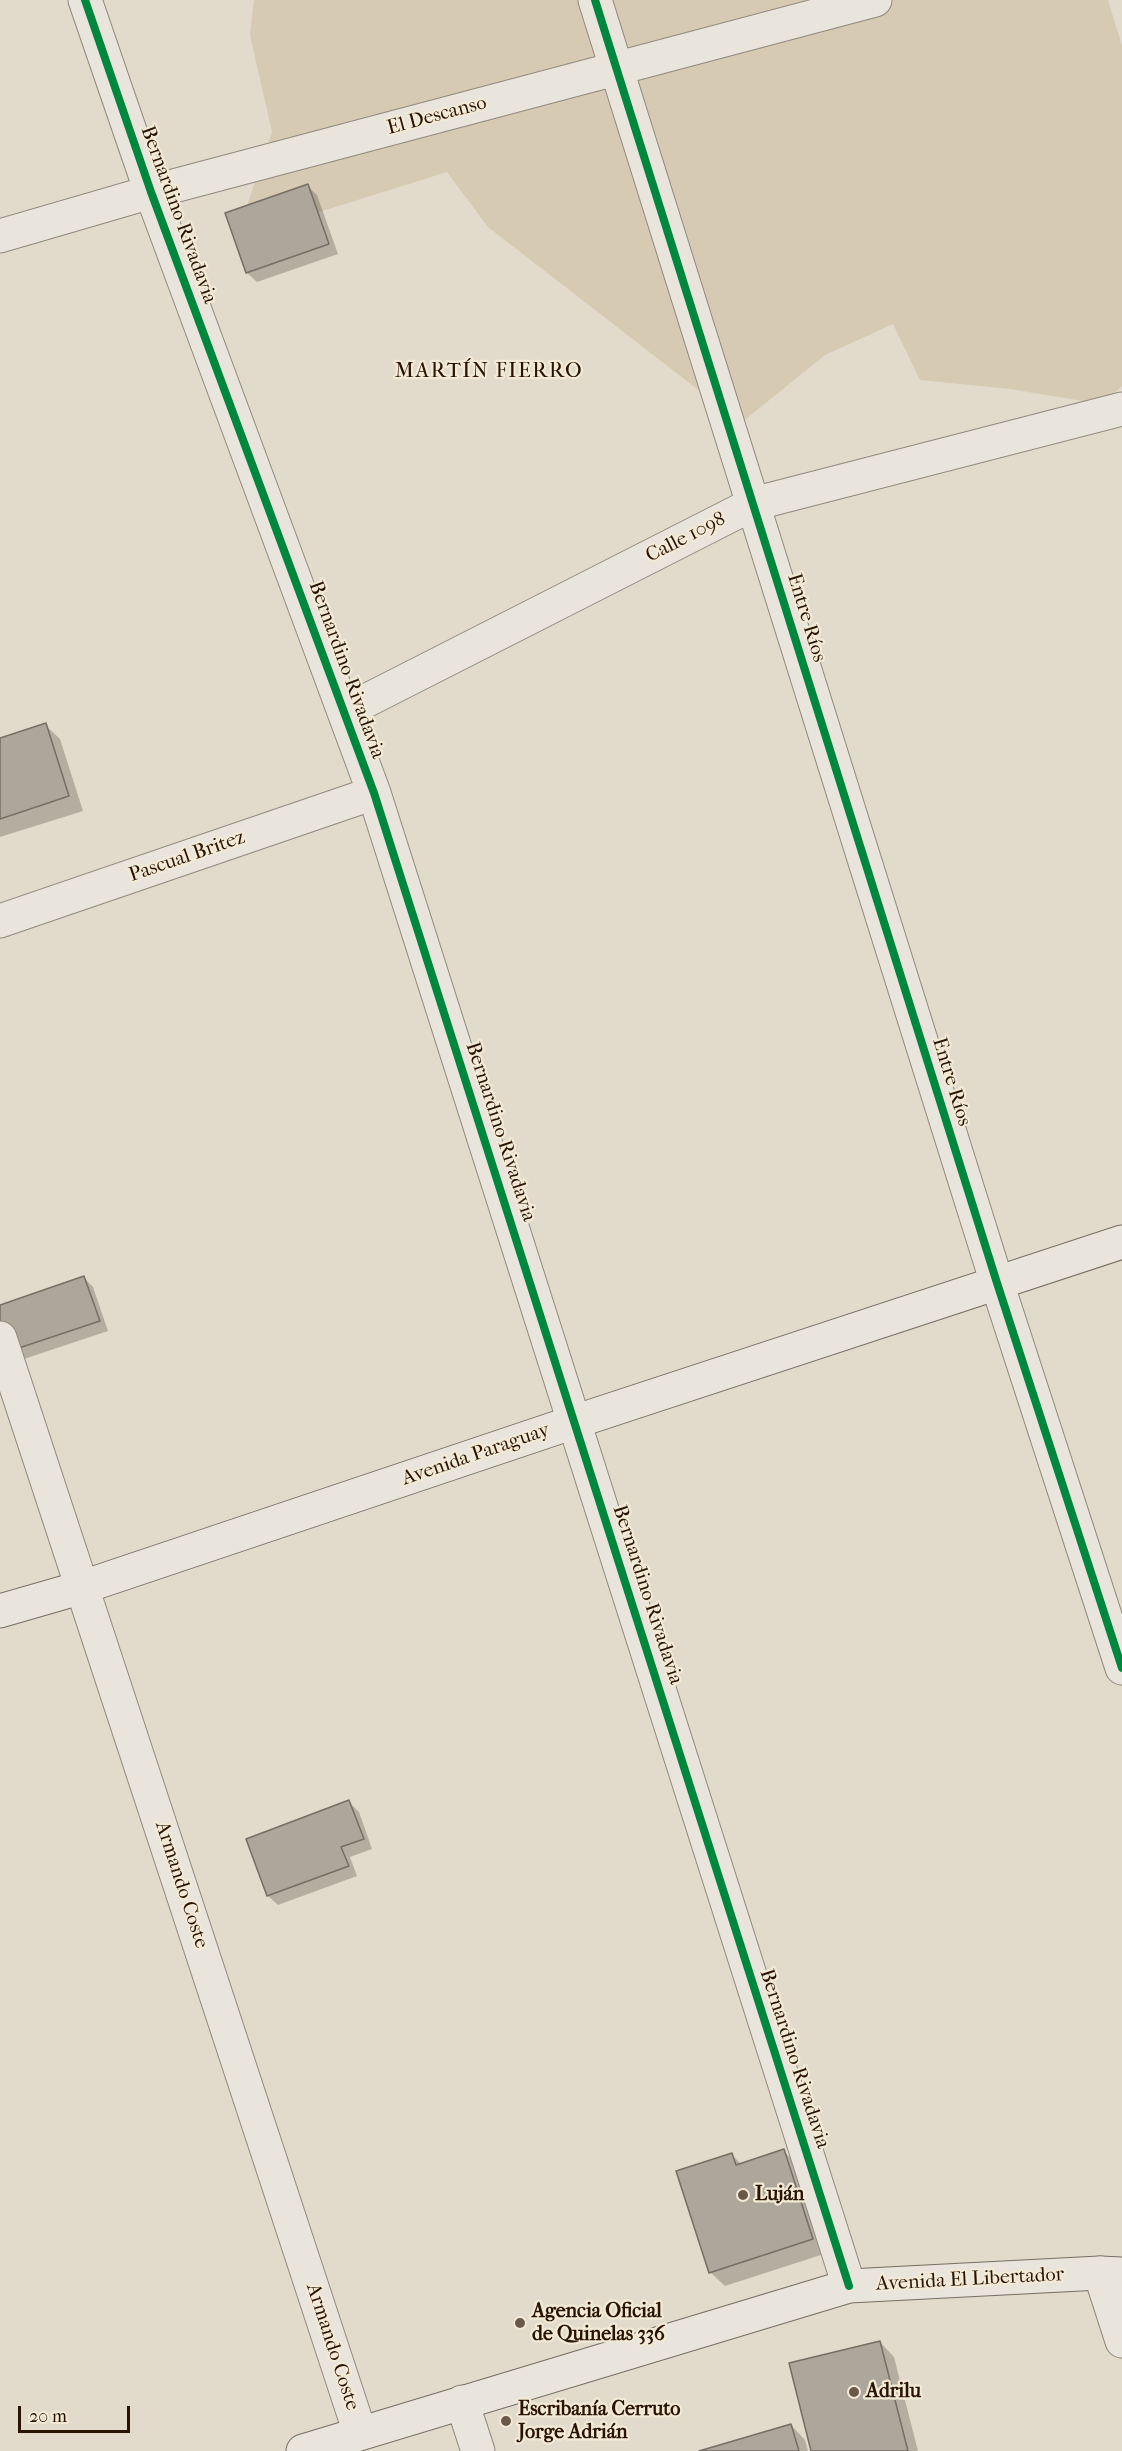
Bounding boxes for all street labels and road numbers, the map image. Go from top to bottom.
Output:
street label: El Descanso [385,91,489,141]
street label: Bernardino Rivadavia [135,123,221,307]
street label: Calle 1098 [642,508,730,568]
street label: Entre Ríos [781,571,831,665]
street label: Bernardino Rivadavia [303,578,389,762]
street label: Pascual Britez [126,826,248,888]
street label: Entre Ríos [926,1035,976,1129]
street label: Bernardino Rivadavia [460,1039,540,1225]
street label: Avenida Paraguay [399,1418,553,1492]
street label: Bernardino Rivadavia [607,1502,687,1688]
street label: Armando Coste [149,1818,213,1952]
street label: Bernardino Rivadavia [754,1966,834,2152]
street label: Avenida El Libertador [875,2263,1065,2297]
street label: Armando Coste [300,2280,364,2414]

